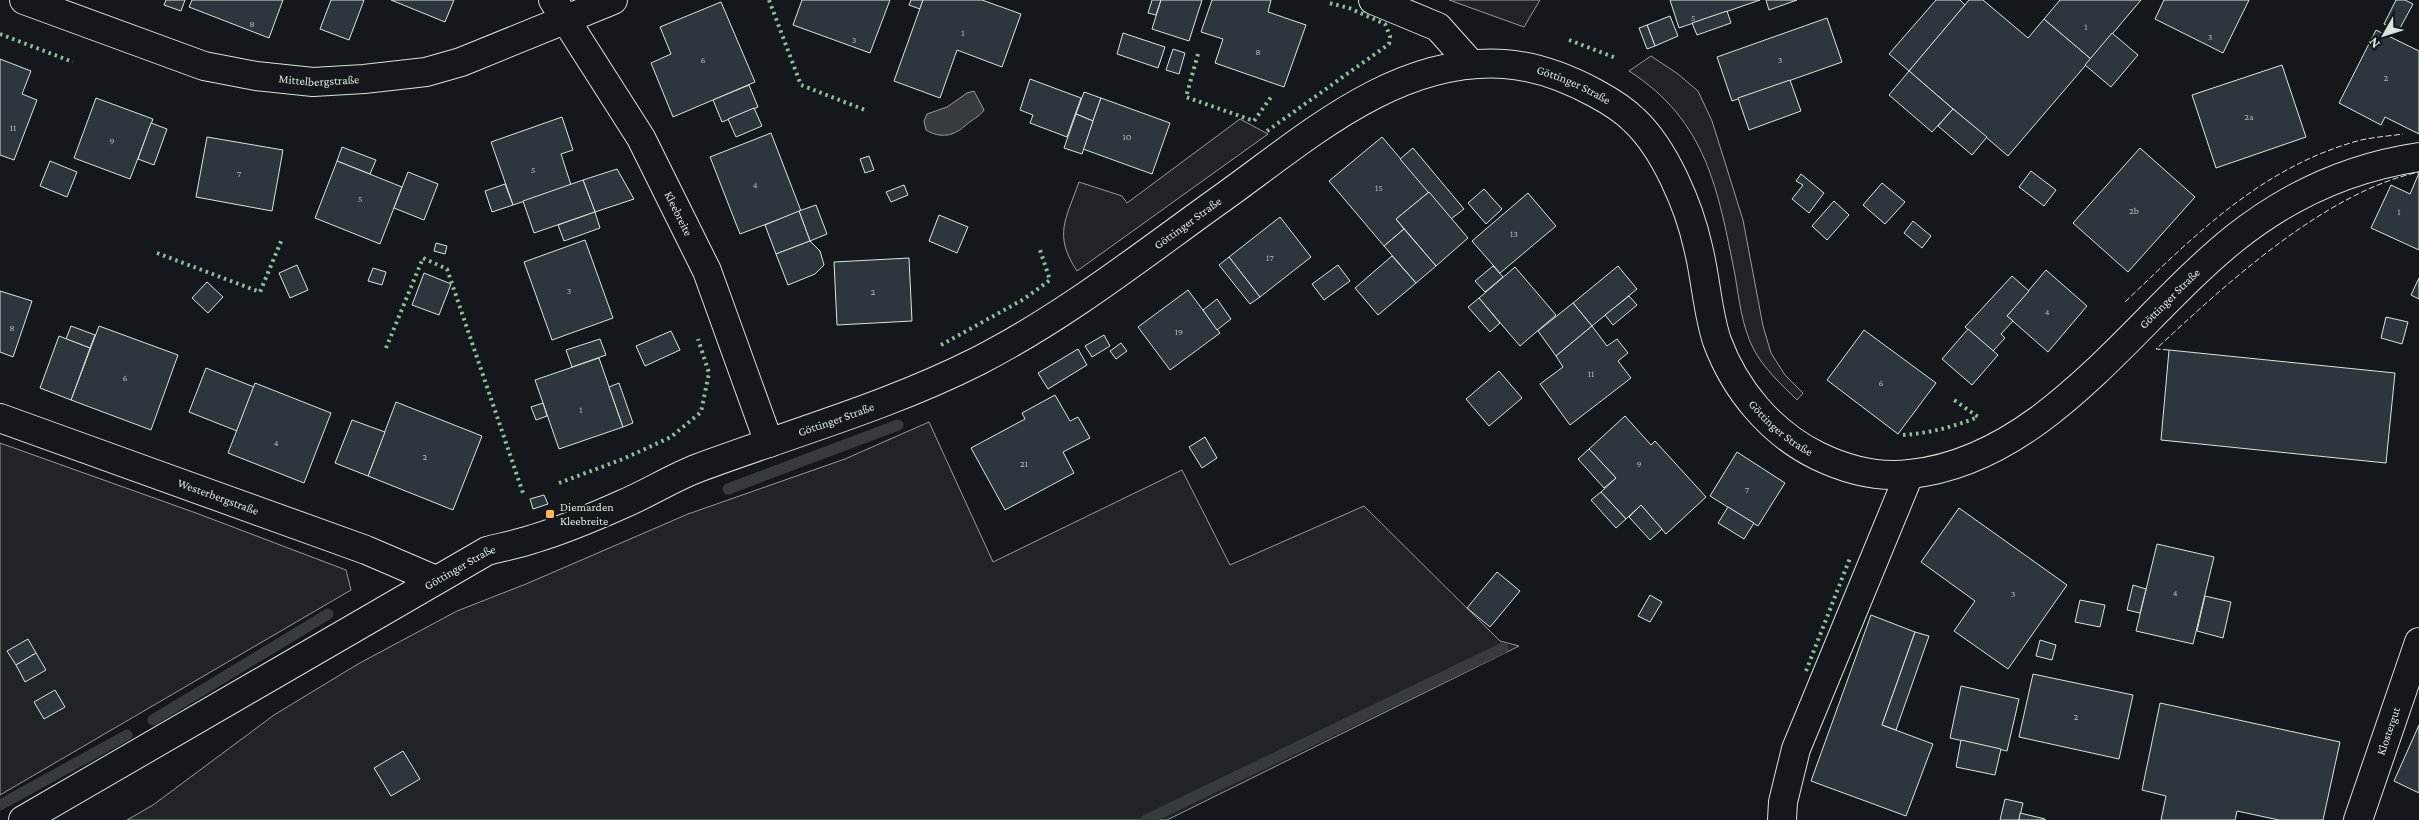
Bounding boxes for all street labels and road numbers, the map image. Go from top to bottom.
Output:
street label: Göttinger Straße [1535,63,1613,107]
street label: Mittelbergstraße [278,71,360,89]
street label: Kleebreite [661,189,695,238]
street label: Göttinger Straße [1151,194,1224,252]
street label: Göttinger Straße [2136,265,2203,332]
street label: Göttinger Straße [1746,397,1815,459]
street label: Göttinger Straße [796,399,876,439]
street label: Westerbergstraße [176,476,261,518]
street label: Göttinger Straße [422,542,497,593]
street label: Klostergut [2374,704,2404,757]

